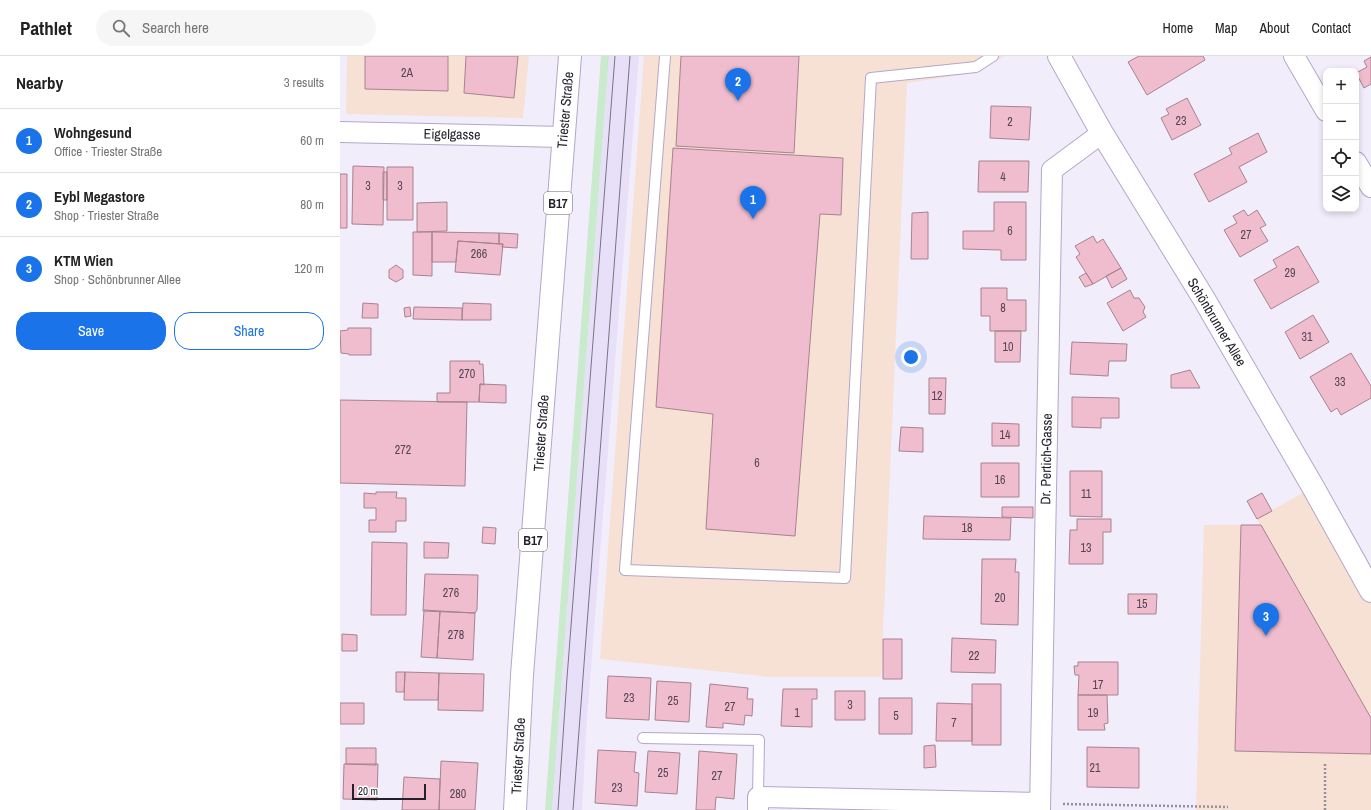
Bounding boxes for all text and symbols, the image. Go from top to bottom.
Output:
search box [96,10,376,46]
text: Pathlet [20,15,72,41]
icon: search [110,17,132,39]
text: Search here [142,17,209,38]
text: Home [1162,19,1193,37]
text: Map [1215,19,1237,37]
text: About [1259,19,1289,37]
text: Contact [1311,19,1351,37]
house number: 2A [401,65,413,81]
pin: 2 [725,68,751,101]
map controls [1323,68,1359,212]
button: + [1323,68,1359,104]
text: Nearby [16,71,63,94]
street label: Triester Straße [553,71,577,149]
text: 3 results [284,74,324,91]
button: − [1323,104,1359,140]
house number: 23 [1176,113,1186,129]
house number: 2 [1007,114,1013,130]
text: Wohngesund [54,122,132,143]
street label: Eigelgasse [423,125,481,143]
text: 1 [26,132,32,149]
text: 60 m [300,132,324,149]
button: locate [1323,140,1359,176]
text: Office · Triester Straße [54,143,162,160]
house number: 4 [1000,169,1006,185]
button: layers [1323,176,1359,212]
house number: 3 [365,178,371,194]
house number: 3 [397,178,403,194]
text: Eybl Megastore [54,186,145,207]
pin: 1 [740,186,766,219]
road number: B17 [544,192,572,214]
text: 2 [26,196,32,213]
text: 80 m [300,196,324,213]
text: Shop · Triester Straße [54,207,159,224]
house number: 6 [1007,223,1013,239]
house number: 27 [1241,227,1252,243]
house number: 266 [471,246,487,262]
text: KTM Wien [54,250,113,271]
text: 3 [26,260,32,277]
text: 120 m [294,260,324,277]
house number: 29 [1285,265,1295,281]
text: Shop · Schönbrunner Allee [54,271,181,288]
street label: Schönbrunner Allee [1183,274,1251,370]
house number: 8 [1000,300,1006,316]
button: Save [16,312,166,350]
button: Share [174,312,324,350]
house number: 31 [1302,329,1313,345]
house number: 10 [1003,339,1013,355]
your location [901,347,921,367]
house number: 270 [459,366,475,382]
house number: 33 [1335,374,1345,390]
house number: 12 [932,388,942,404]
street label: Triester Straße [529,394,553,472]
street label: Dr. Pertich-Gasse [1036,413,1056,505]
house number: 14 [1000,427,1011,443]
house number: 272 [395,442,411,458]
house number: 6 [754,455,760,471]
house number: 16 [995,472,1005,488]
house number: 11 [1081,486,1092,502]
house number: 18 [962,520,972,536]
road number: B17 [519,529,547,551]
house number: 13 [1081,540,1091,556]
house number: 276 [443,585,459,601]
house number: 20 [995,590,1005,606]
house number: 15 [1137,596,1148,612]
pin: 3 [1253,603,1279,636]
house number: 278 [448,627,464,643]
house number: 22 [969,648,979,664]
house number: 17 [1093,677,1104,693]
house number: 23 [624,690,634,706]
house number: 25 [668,693,679,709]
house number: 3 [847,697,853,713]
house number: 27 [725,699,736,715]
house number: 1 [794,705,800,721]
house number: 19 [1088,705,1098,721]
house number: 5 [893,708,899,724]
house number: 7 [951,715,957,731]
street label: Triester Straße [507,717,529,795]
house number: 21 [1090,760,1101,776]
house number: 25 [658,765,669,781]
house number: 27 [712,768,723,784]
house number: 23 [612,780,622,796]
scale bar [352,782,426,801]
text: 20 m [358,784,378,798]
house number: 280 [450,786,466,802]

